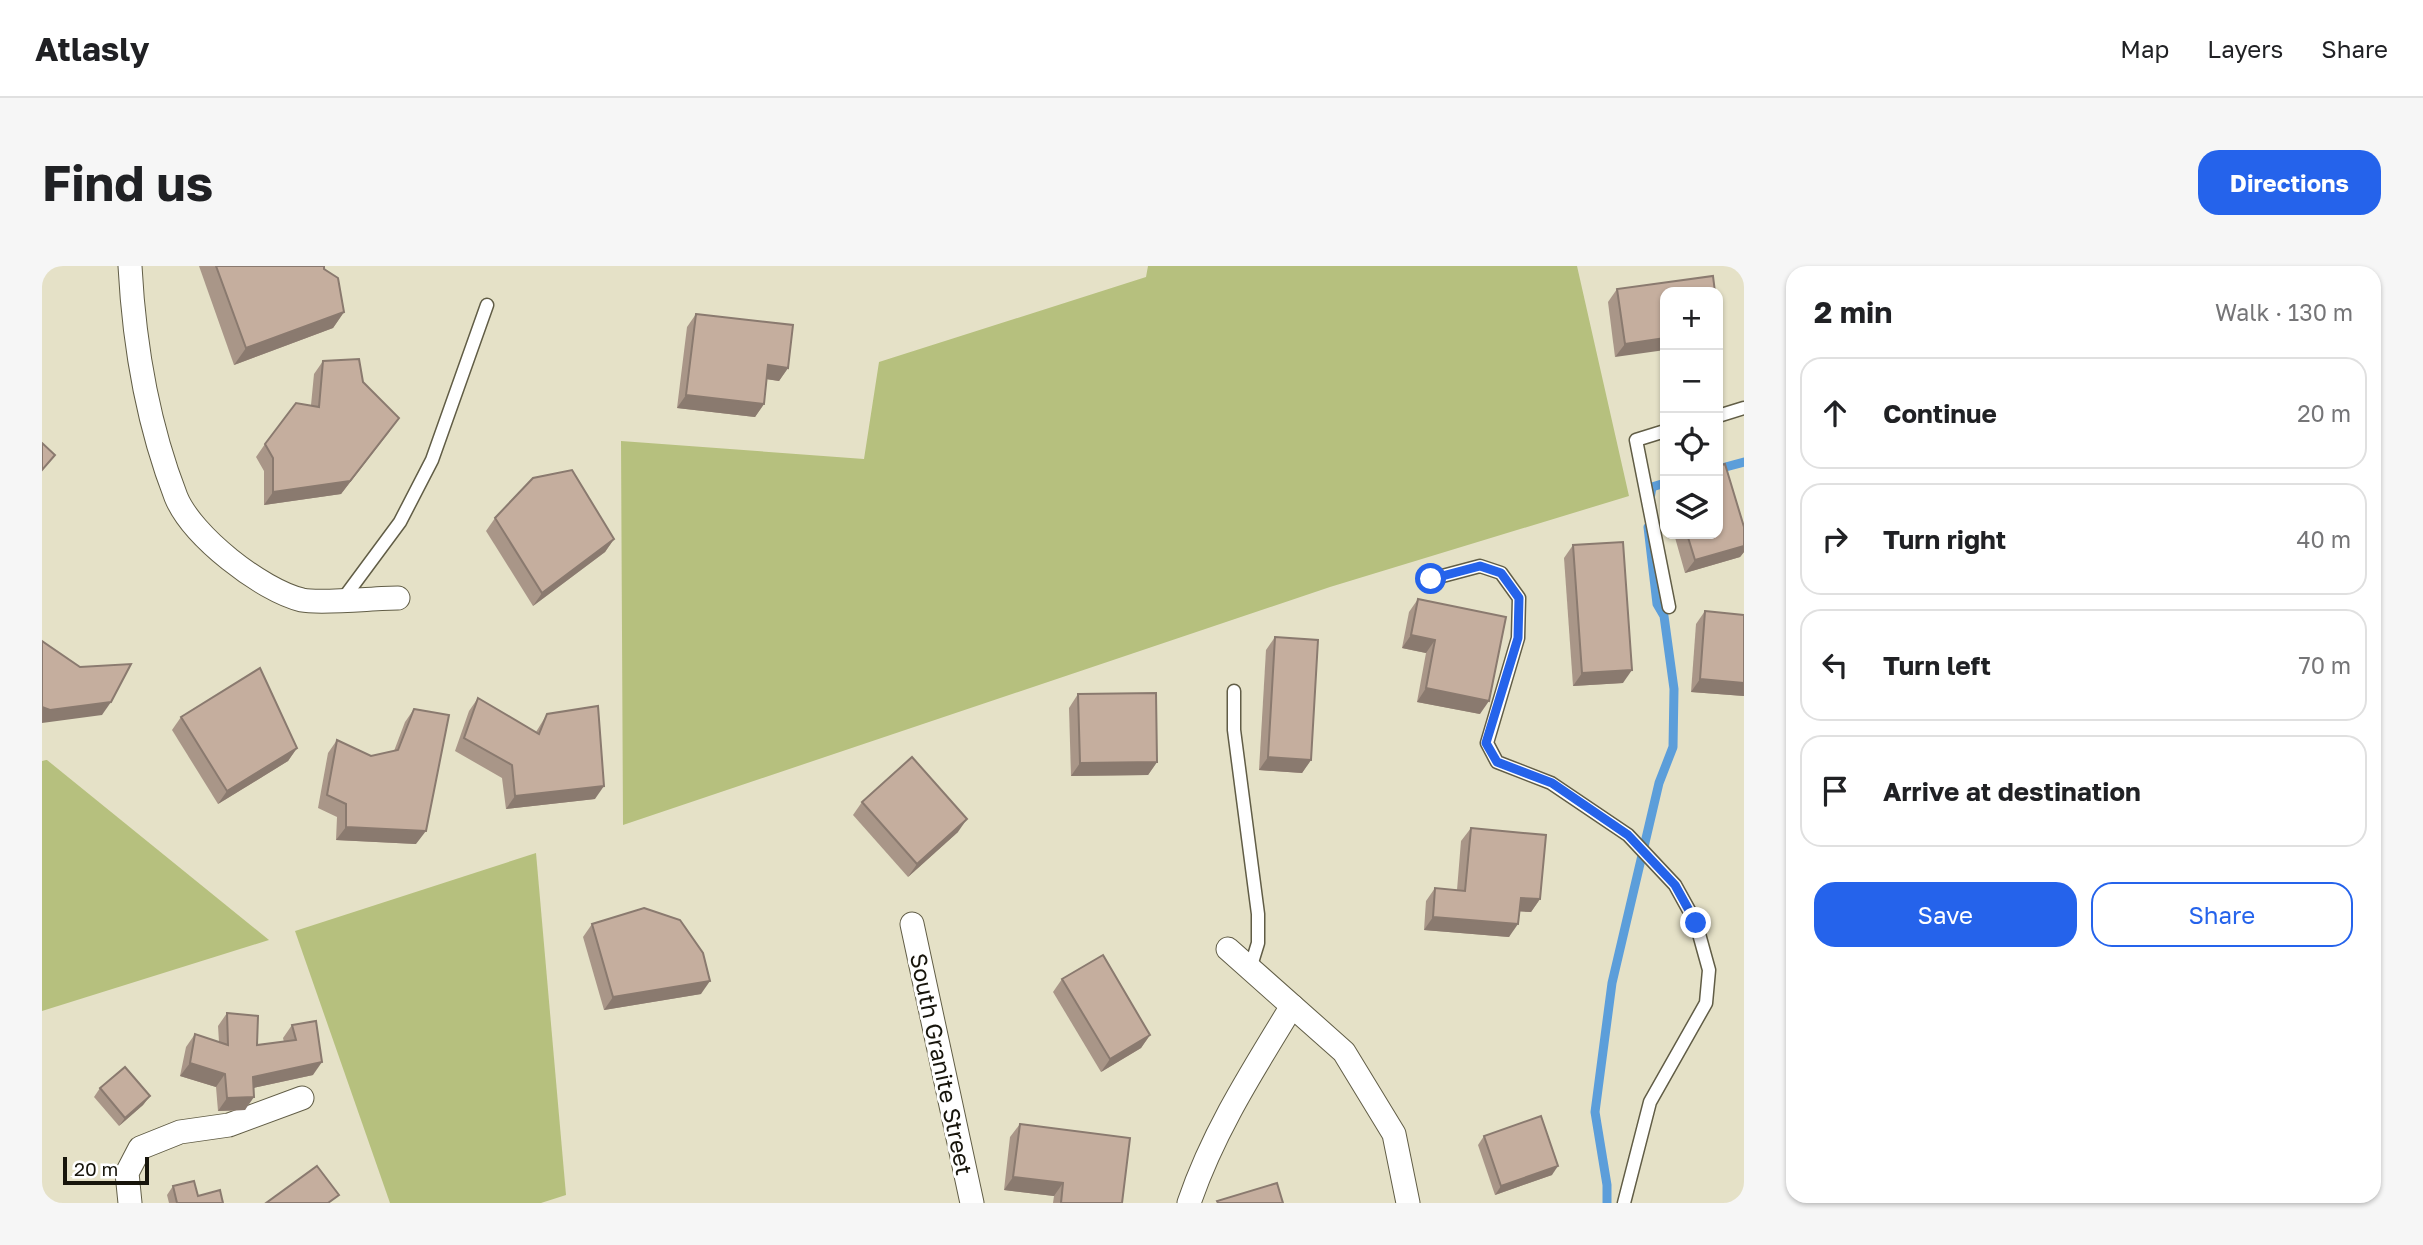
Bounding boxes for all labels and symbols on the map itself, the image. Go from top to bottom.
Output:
route start [1415,563,1446,594]
route end [1680,907,1711,938]
street label: South Granite Street [905,950,979,1178]
scale bar [63,1154,149,1186]

